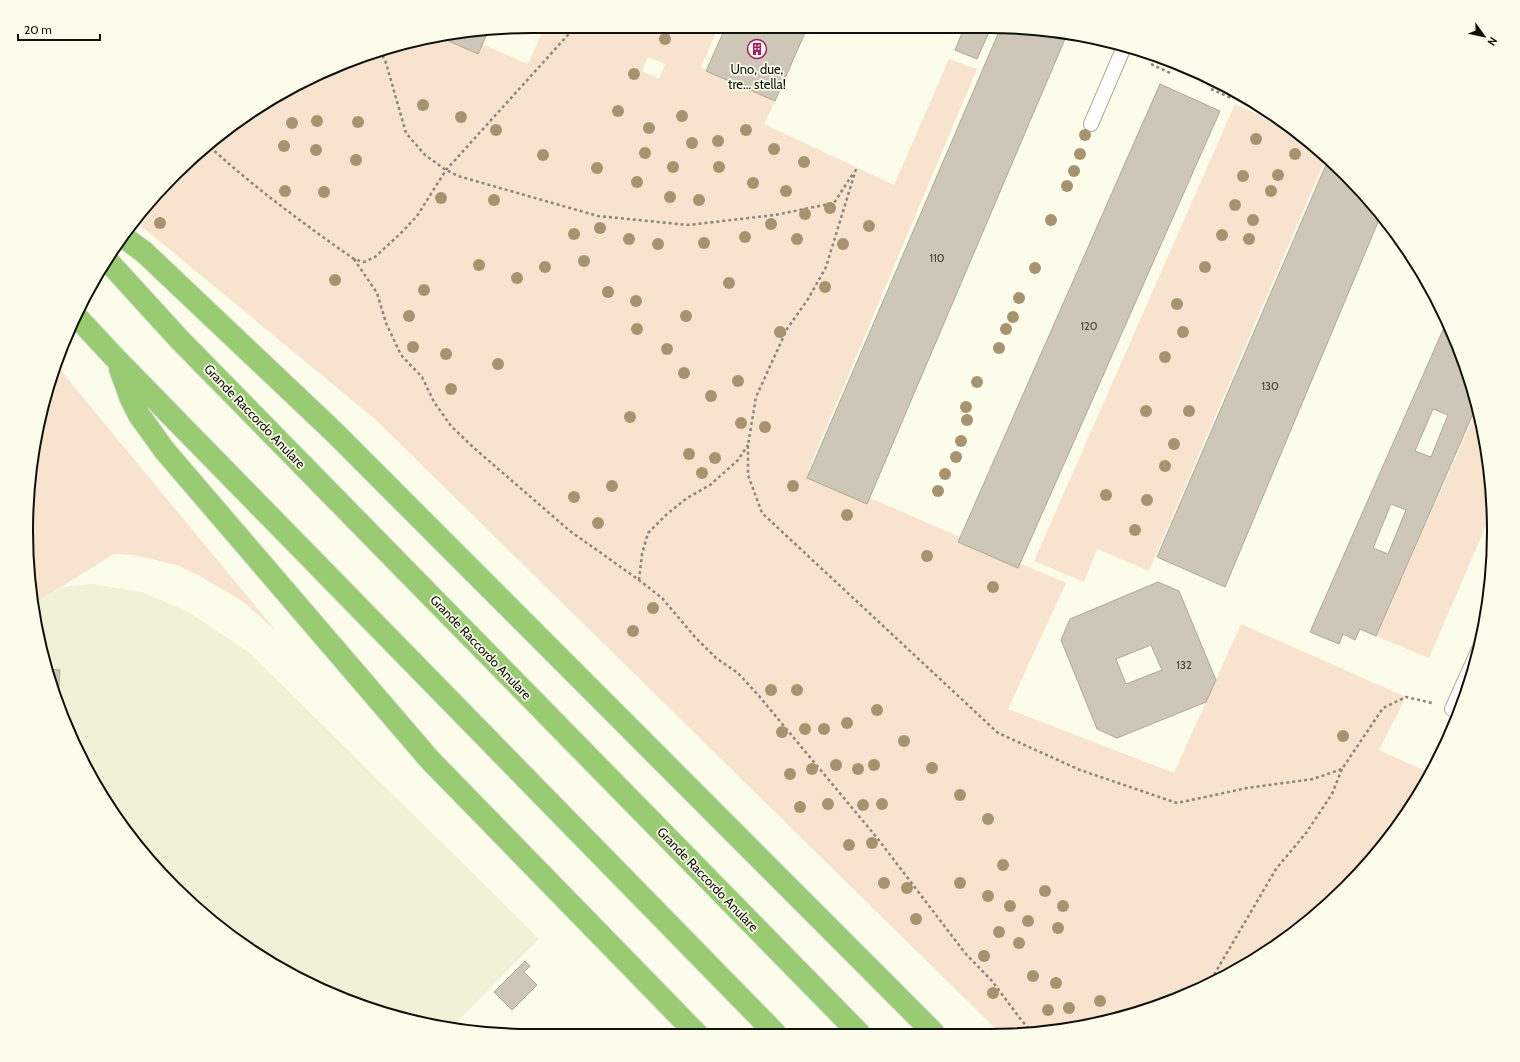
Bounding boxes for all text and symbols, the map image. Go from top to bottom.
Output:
scale bar [18,16,100,42]
north arrow [1464,16,1504,56]
text: 20 m [24,22,52,37]
text: N [1484,34,1500,49]
building icon: Uno, due, tre... stella! [746,38,768,60]
place label: Uno, due, tre... stella! [728,61,786,92]
house number: 110 [930,251,945,265]
house number: 120 [1080,319,1098,333]
street label: Grande Raccordo Anulare [201,360,309,472]
house number: 130 [1261,379,1279,393]
street label: Grande Raccordo Anulare [427,591,535,703]
house number: 132 [1176,658,1192,672]
street label: Grande Raccordo Anulare [654,823,762,935]

